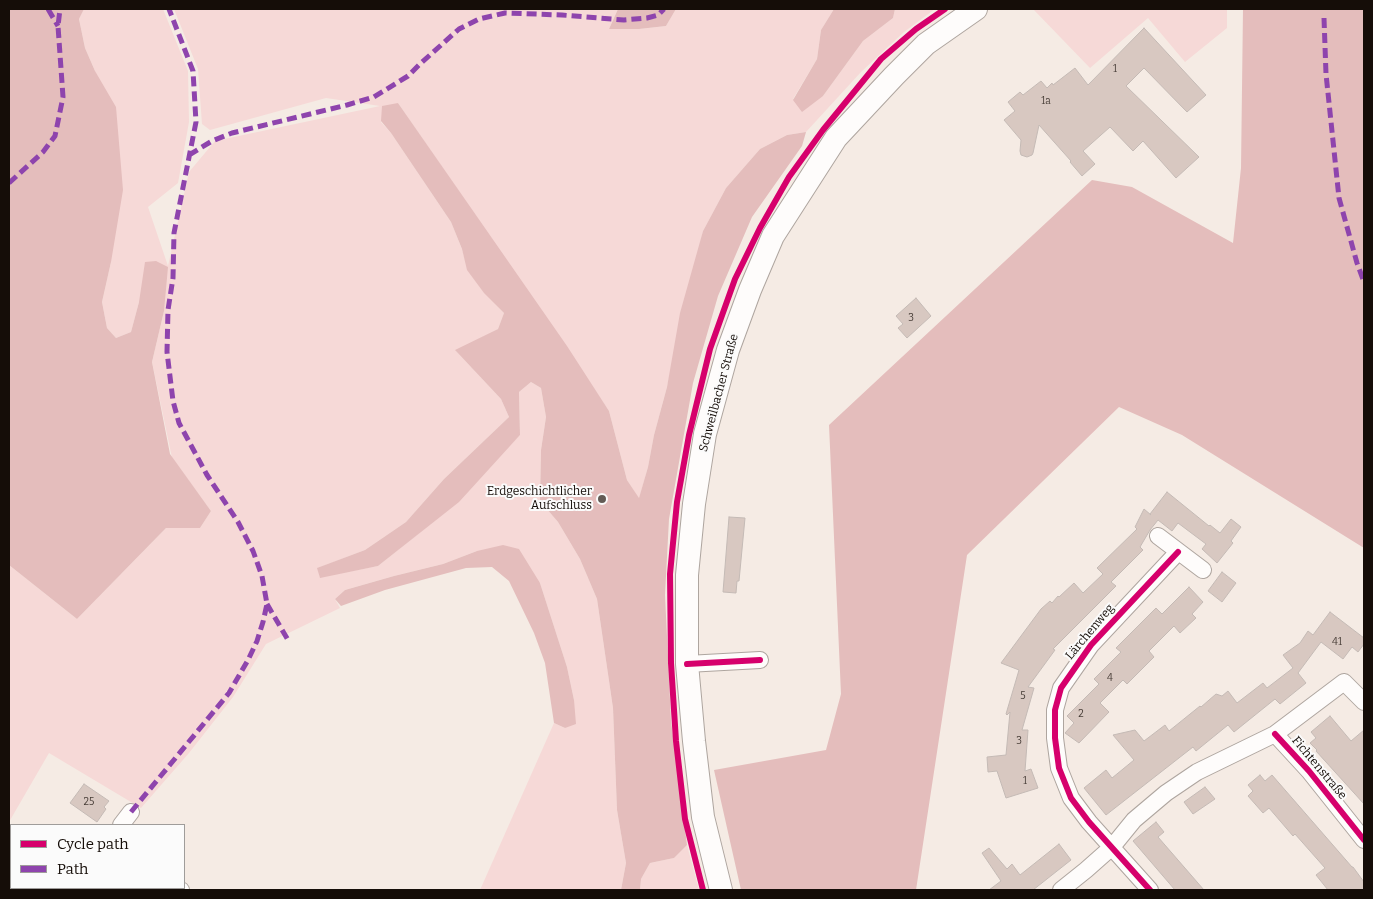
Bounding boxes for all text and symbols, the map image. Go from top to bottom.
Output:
house number: 1 [1113,63,1117,75]
house number: 1a [1041,95,1051,107]
house number: 3 [908,312,914,324]
street label: Schweilbacher Straße [696,332,742,454]
place label: Erdgeschichtlicher Aufschluss [487,485,592,513]
marker: Erdgeschichtlicher Aufschluss [596,493,608,505]
street label: Lärchenweg [1063,601,1117,663]
house number: 41 [1332,636,1342,648]
house number: 4 [1107,672,1113,684]
house number: 5 [1020,690,1026,702]
house number: 2 [1078,708,1084,720]
street label: Fichtenstraße [1289,734,1349,802]
house number: 3 [1016,735,1022,747]
house number: 1 [1023,775,1027,787]
house number: 25 [84,796,94,808]
legend [10,824,185,889]
text: Cycle path [57,835,129,853]
text: Path [57,860,88,878]

